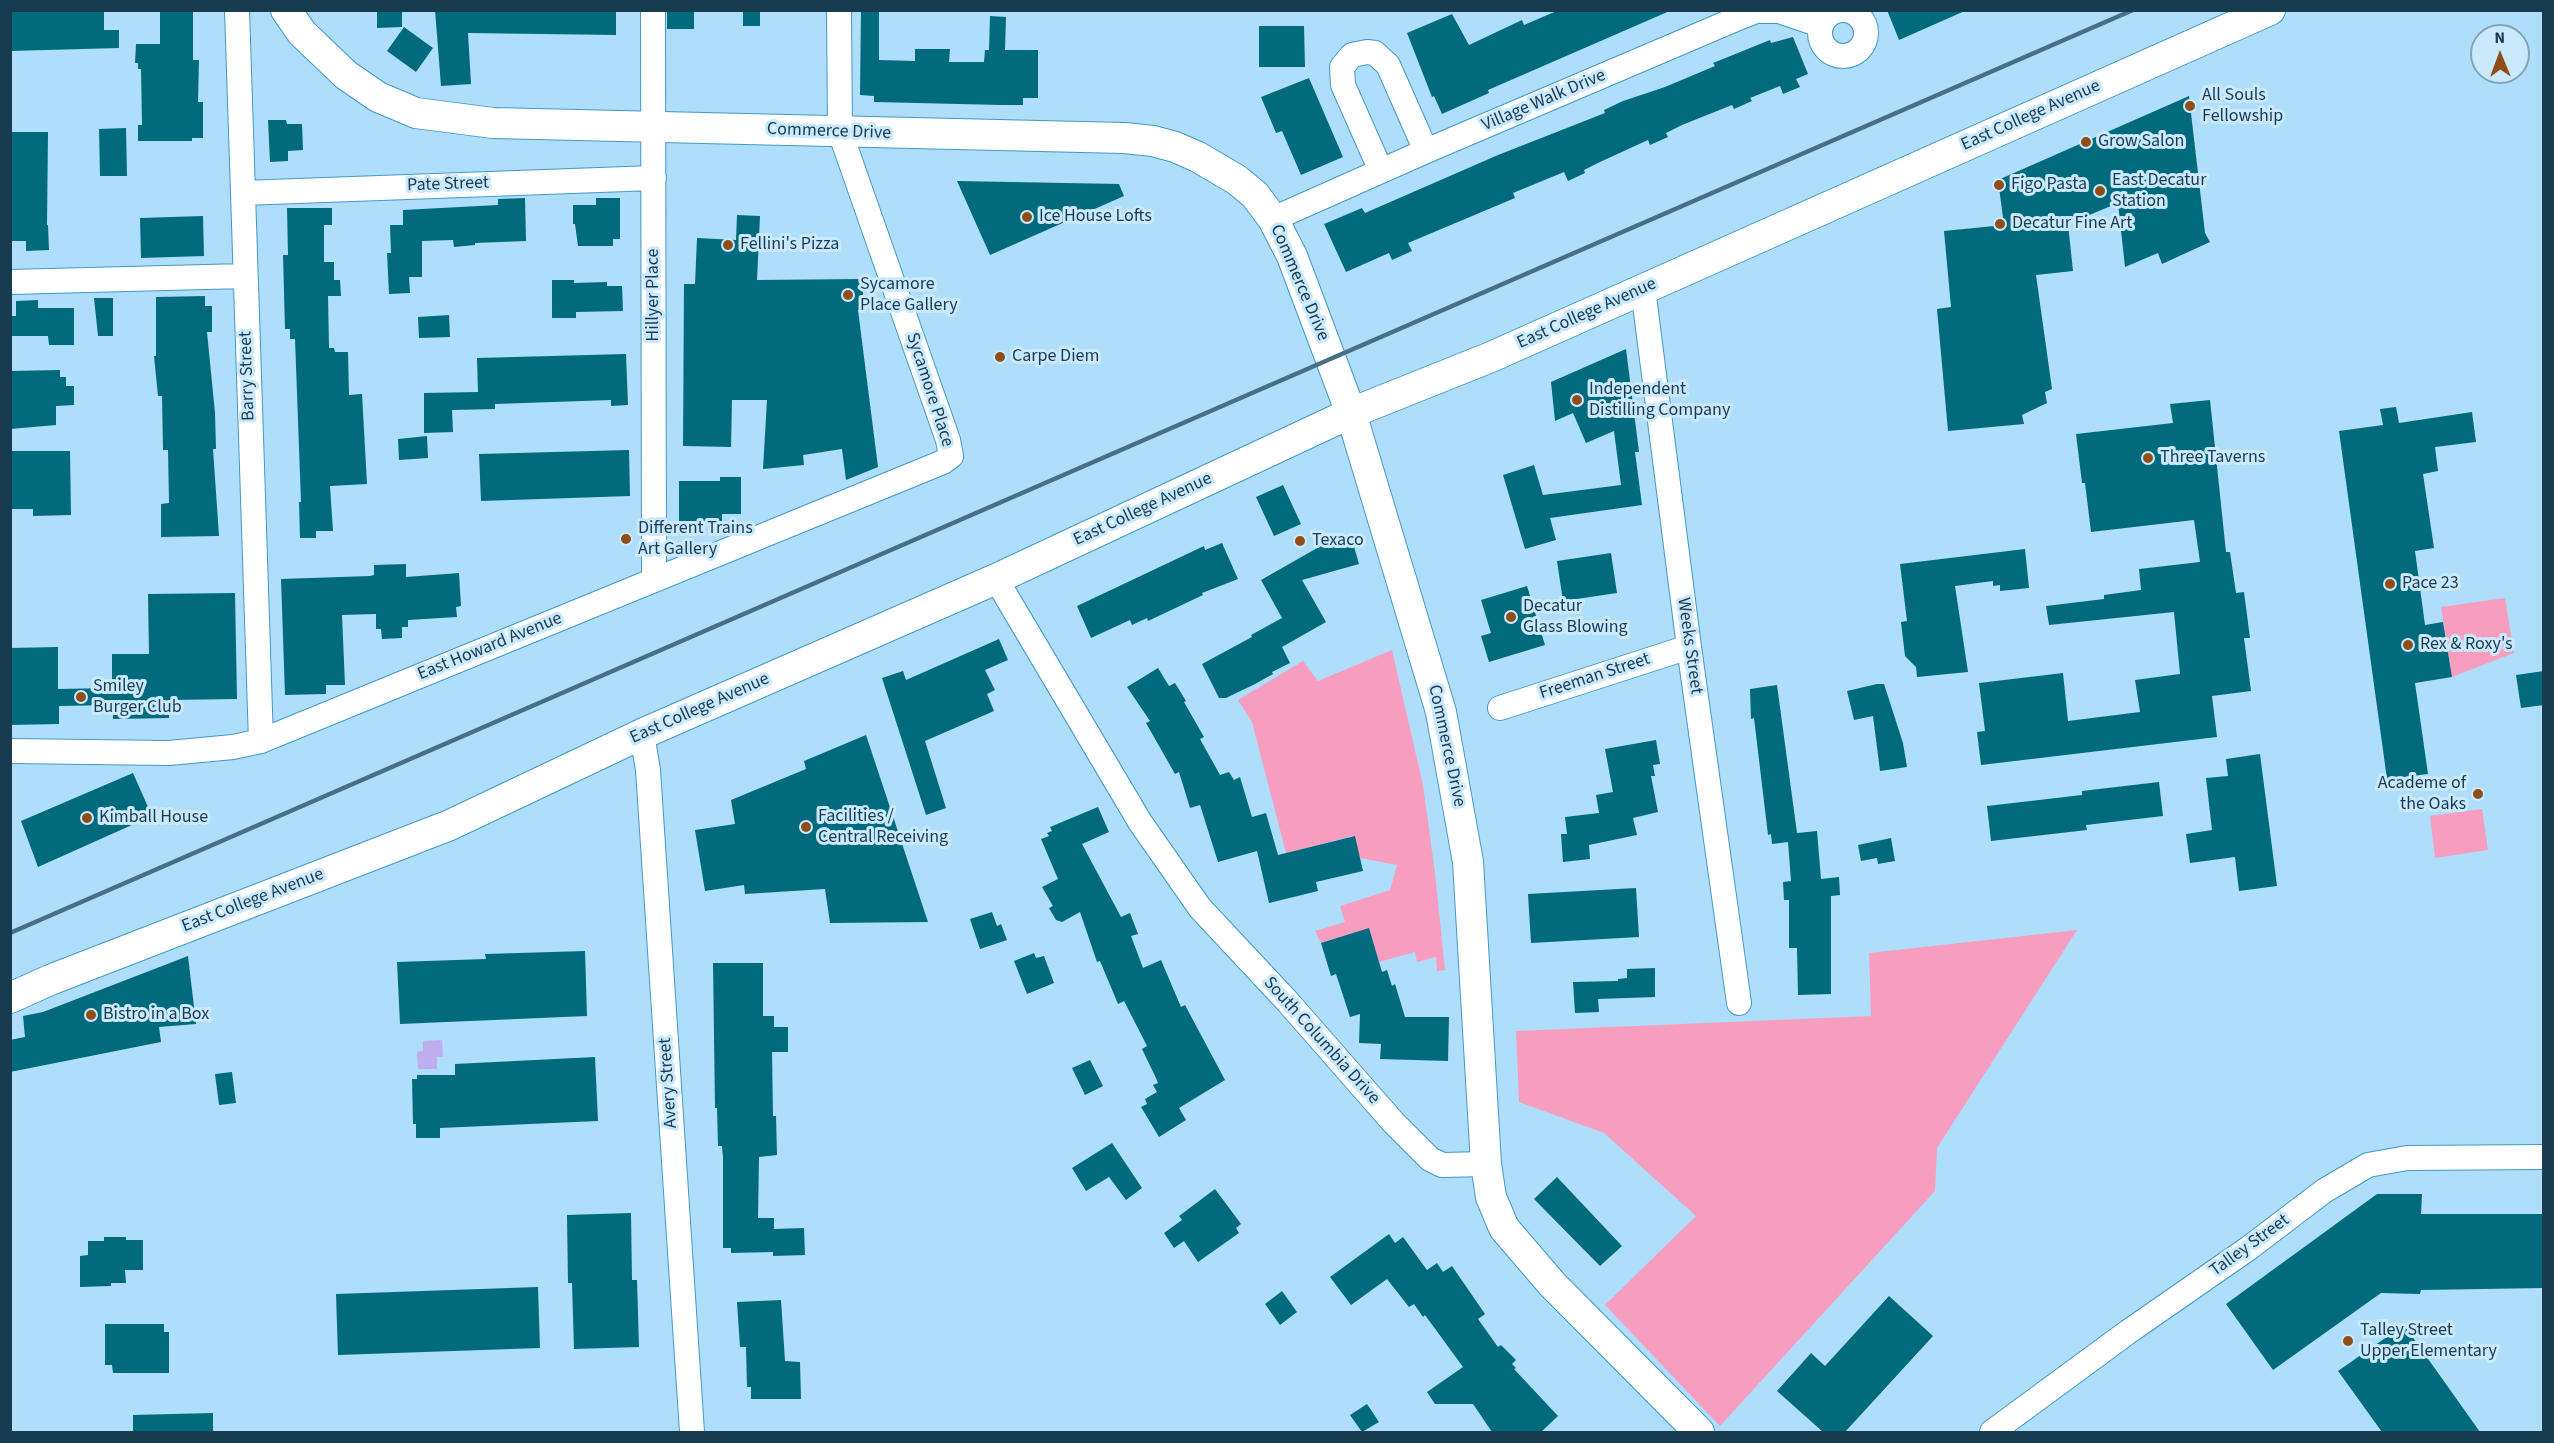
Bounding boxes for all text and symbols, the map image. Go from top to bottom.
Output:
north arrow [2470,24,2530,84]
text: N [2494,27,2505,49]
street label: Village Walk Drive [1479,65,1609,137]
street label: East College Avenue [1958,76,2104,156]
place label: All Souls Fellowship [2202,85,2283,128]
marker: All Souls Fellowship [2183,99,2197,113]
street label: Commerce Drive [767,119,891,145]
place label: Grow Salon [2098,131,2184,153]
marker: Grow Salon [2079,135,2093,149]
place label: East Decatur Station [2112,170,2206,213]
street label: Pate Street [407,173,489,197]
place label: Figo Pasta [2011,174,2087,196]
marker: Figo Pasta [1992,178,2006,192]
marker: East Decatur Station [2093,184,2107,198]
place label: Ice House Lofts [1039,206,1152,228]
marker: Ice House Lofts [1020,210,1034,224]
place label: Decatur Fine Art [2012,213,2132,235]
marker: Decatur Fine Art [1993,217,2007,231]
street label: Commerce Drive [1265,222,1333,344]
place label: Fellini's Pizza [740,234,839,256]
marker: Fellini's Pizza [721,238,735,252]
street label: Hillyer Place [643,248,665,342]
place label: Sycamore Place Gallery [860,274,958,316]
street label: East College Avenue [1514,274,1660,354]
marker: Sycamore Place Gallery [841,288,855,302]
street label: Sycamore Place [900,330,958,450]
street label: Barry Street [236,331,260,421]
place label: Carpe Diem [1012,346,1099,368]
marker: Carpe Diem [993,350,1007,364]
place label: Independent Distilling Company [1589,379,1730,422]
marker: Independent Distilling Company [1570,393,1584,407]
place label: Three Taverns [2160,447,2265,469]
marker: Three Taverns [2141,451,2155,465]
street label: East College Avenue [1070,468,1216,552]
place label: Different Trains Art Gallery [638,518,753,560]
place label: Texaco [1312,530,1364,552]
marker: Different Trains Art Gallery [619,532,633,546]
marker: Texaco [1293,534,1307,548]
place label: Pace 23 [2402,573,2459,595]
marker: Pace 23 [2383,577,2397,591]
place label: Decatur Glass Blowing [1523,596,1628,638]
street label: Weeks Street [1672,596,1706,696]
street label: East Howard Avenue [415,608,565,686]
marker: Decatur Glass Blowing [1504,610,1518,624]
place label: Rex & Roxy's [2420,634,2513,656]
marker: Rex & Roxy's [2401,638,2415,652]
street label: Freeman Street [1537,649,1653,705]
street label: East College Avenue [627,669,773,749]
place label: Smiley Burger Club [93,676,182,718]
street label: Commerce Drive [1423,683,1469,809]
marker: Smiley Burger Club [74,690,88,704]
place label: Academe of the Oaks [2378,773,2466,816]
marker: Academe of the Oaks [2471,787,2485,801]
place label: Facilities / Central Receiving [818,806,948,848]
place label: Kimball House [99,807,208,829]
marker: Kimball House [80,811,94,825]
marker: Facilities / Central Receiving [799,820,813,834]
street label: East College Avenue [179,864,327,938]
street label: South Columbia Drive [1258,973,1384,1109]
place label: Bistro in a Box [103,1004,209,1026]
marker: Bistro in a Box [84,1008,98,1022]
street label: Avery Street [655,1037,683,1129]
street label: Talley Street [2206,1210,2294,1282]
place label: Talley Street Upper Elementary [2360,1320,2497,1362]
marker: Talley Street Upper Elementary [2341,1334,2355,1348]

